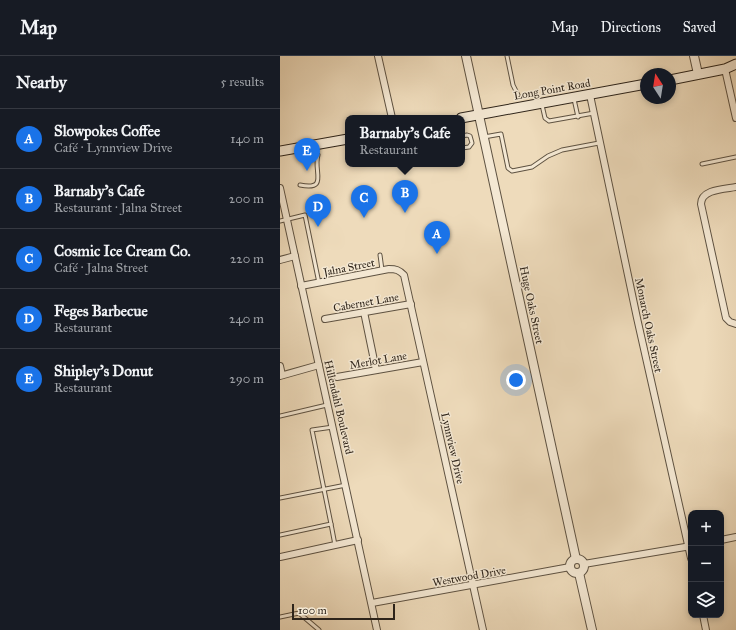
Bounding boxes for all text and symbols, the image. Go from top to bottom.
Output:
text: Map [20,16,57,39]
text: Map [551,19,578,36]
text: Directions [600,19,661,36]
text: Saved [683,19,716,36]
north arrow [640,68,676,104]
text: Nearby [16,72,67,93]
text: 5 results [220,74,264,90]
street label: Long Point Road [513,76,592,103]
popup [345,115,465,167]
text: Slowpokes Coffee [54,122,160,140]
text: Barnaby's Cafe [360,124,450,142]
text: A [25,131,33,147]
text: 140 m [230,131,264,147]
pin: E [294,138,320,171]
text: Café · Lynnview Drive [54,140,172,156]
text: Restaurant [360,142,418,158]
pin: B [392,180,418,213]
text: Barnaby's Cafe [54,182,145,200]
pin: C [351,185,377,218]
text: B [25,191,33,207]
text: 200 m [229,191,264,207]
pin: D [305,194,331,227]
text: Restaurant · Jalna Street [54,200,182,216]
pin: A [424,221,450,254]
text: Cosmic Ice Cream Co. [54,242,191,260]
text: C [25,251,33,267]
text: 220 m [230,251,264,267]
street label: Jalna Street [321,256,376,280]
text: Café · Jalna Street [54,260,148,276]
street label: Huge Oaks Street [517,265,546,345]
street label: Monarch Oaks Street [632,277,665,374]
street label: Cabernet Lane [332,290,400,315]
text: Feges Barbecue [54,302,148,320]
text: D [24,311,34,327]
text: 240 m [229,311,264,327]
text: Restaurant [54,320,112,336]
street label: Merlot Lane [348,349,408,372]
street label: Hillendahl Boulevard [321,359,356,456]
text: Shipley's Donut [54,362,153,380]
your location [506,370,526,390]
text: E [24,371,34,387]
text: 290 m [229,371,264,387]
text: Restaurant [54,380,112,396]
street label: Lynnview Drive [438,411,467,485]
map controls [688,510,724,618]
button: + [688,510,724,546]
button: − [688,546,724,582]
street label: Westwood Drive [431,564,507,589]
button: layers [688,582,724,618]
scale bar [292,602,395,621]
text: 100 m [298,604,327,617]

